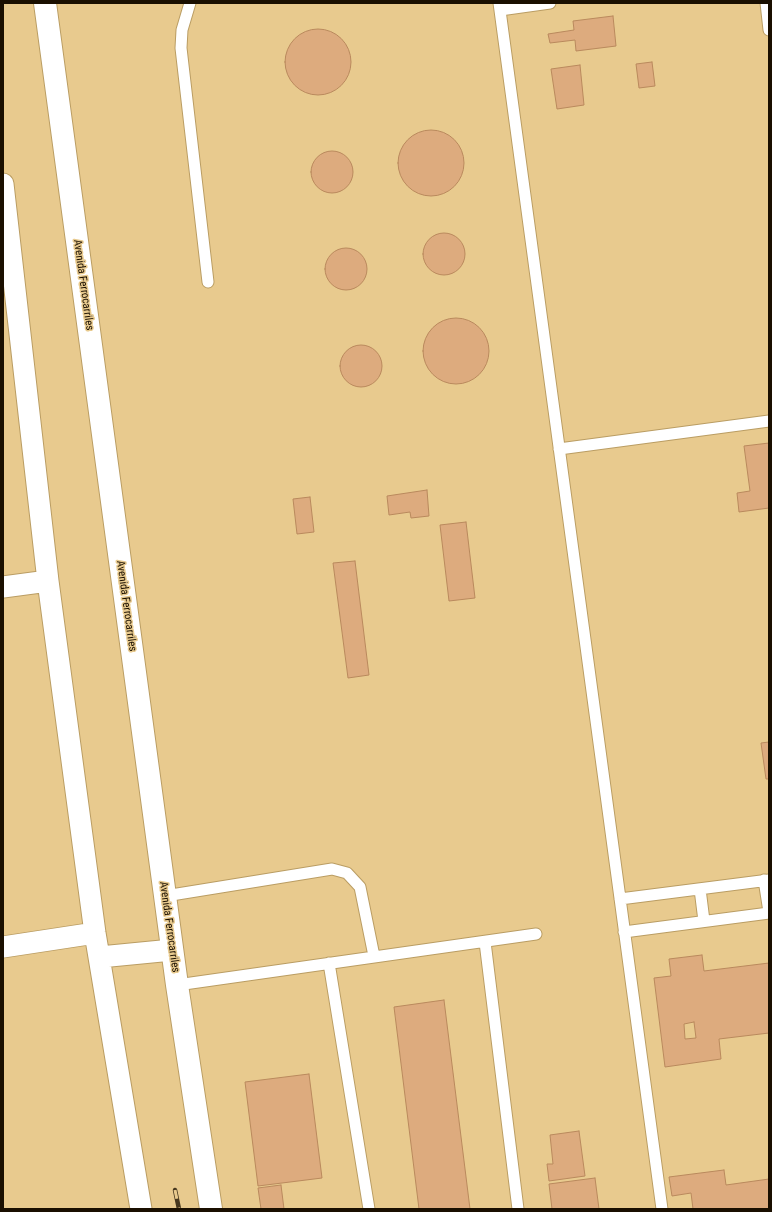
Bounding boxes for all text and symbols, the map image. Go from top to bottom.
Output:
street label: Avenida Ferrocarriles [70,239,96,331]
street label: Avenida Ferrocarriles [113,560,139,652]
street label: Avenida Ferrocarriles [156,881,182,973]

